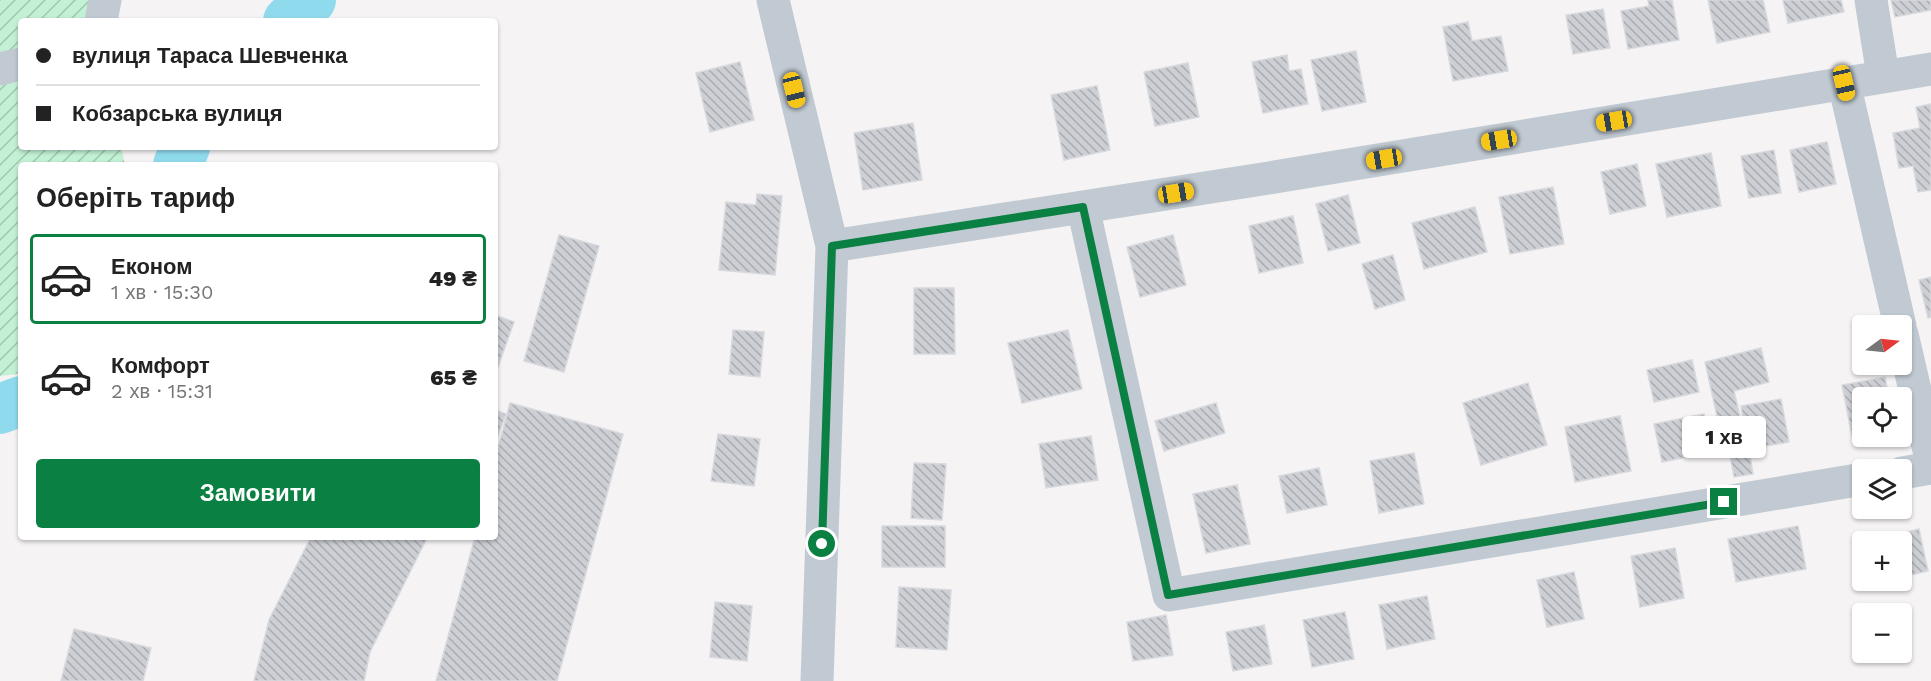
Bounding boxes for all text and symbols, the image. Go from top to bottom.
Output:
text: вулиця Тараса Шевченка [72,43,347,68]
car [1831,63,1857,103]
car [781,70,807,110]
text: Кобзарська вулиця [72,101,283,126]
car [1595,109,1633,133]
car [1480,128,1518,152]
car [1365,147,1403,171]
car [1157,181,1195,205]
text: Оберіть тариф [36,182,235,214]
icon: car [39,252,93,306]
text: Економ [111,254,193,279]
text: 49 ₴ [428,266,477,291]
text: 1 хв · 15:30 [111,280,213,304]
north arrow [1852,315,1912,375]
map controls [1852,315,1912,663]
icon: car [39,351,93,405]
text: Комфорт [111,353,210,378]
text: 65 ₴ [430,365,477,390]
text: 2 хв · 15:31 [111,379,213,403]
button: locate [1852,387,1912,447]
callout: 1 хв [1682,415,1766,457]
text: 1 хв [1705,425,1743,449]
button: Замовити [36,459,480,528]
button: layers [1852,459,1912,519]
route end [1710,488,1737,515]
route start [808,530,835,557]
button: + [1852,531,1912,591]
button: − [1852,603,1912,663]

